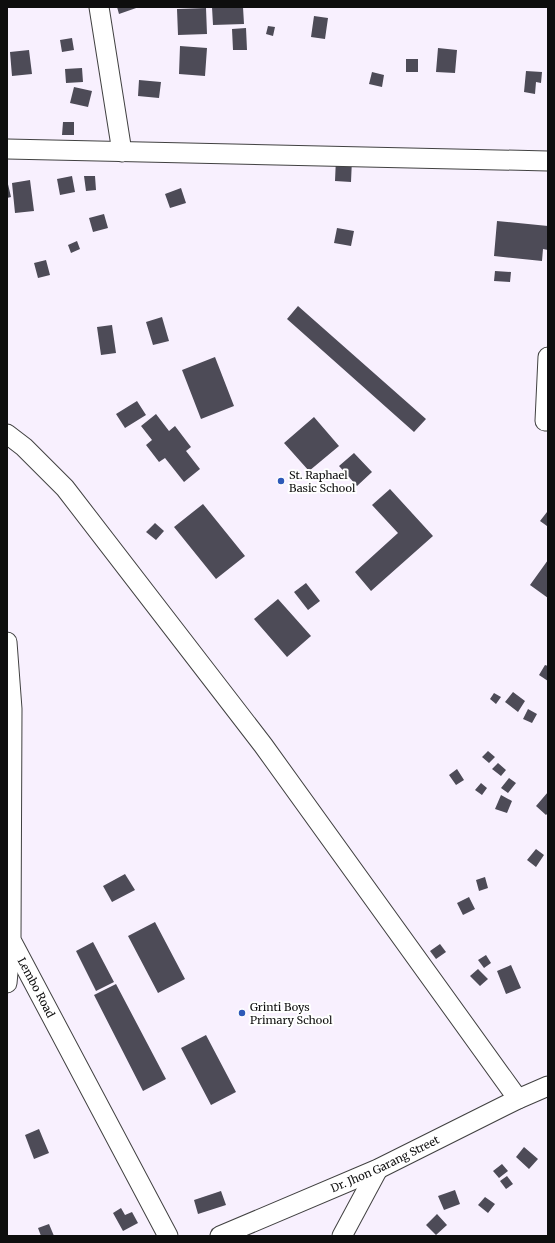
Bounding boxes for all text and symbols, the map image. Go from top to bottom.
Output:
place label: St. Raphael Basic School [289,468,356,495]
marker: St. Raphael Basic School [276,476,286,486]
street label: Lembo Road [15,955,58,1020]
place label: Grinti Boys Primary School [250,1000,333,1027]
marker: Grinti Boys Primary School [237,1008,247,1018]
street label: Dr. Jhon Garang Street [329,1132,442,1195]

